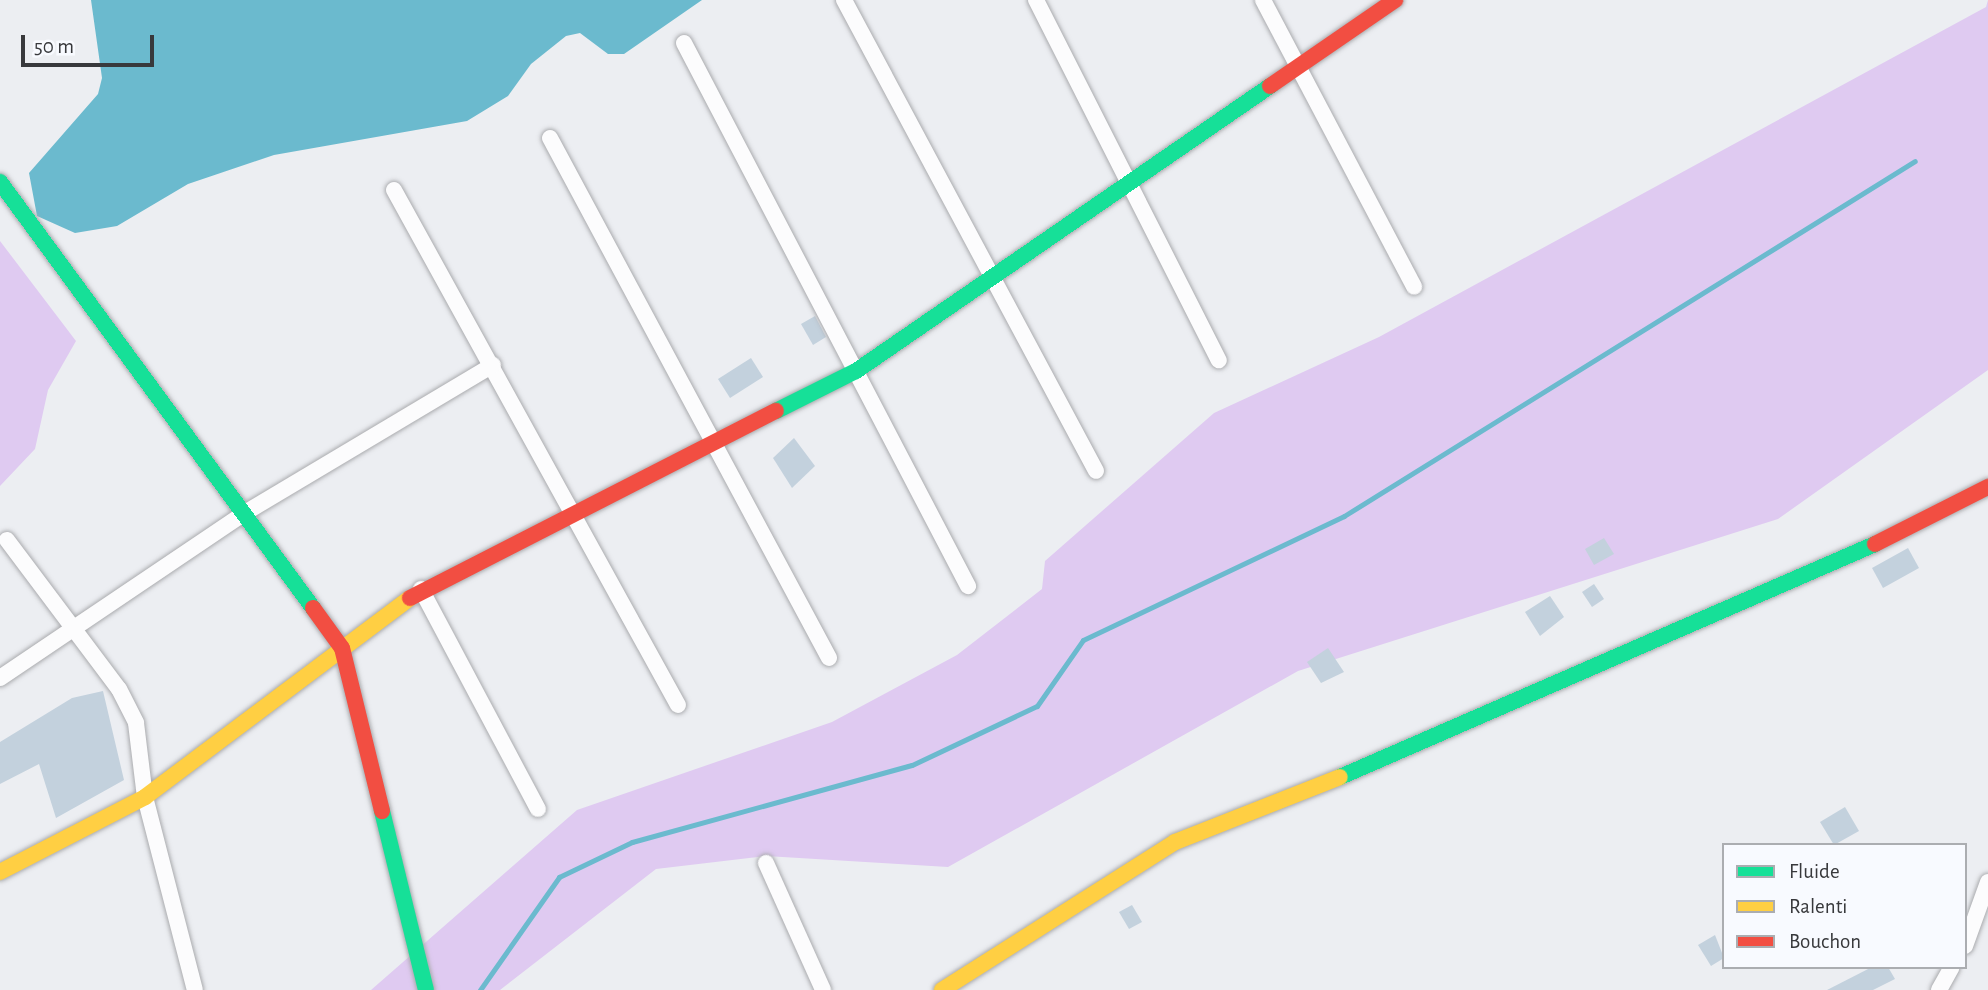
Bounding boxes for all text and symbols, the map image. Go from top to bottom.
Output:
scale bar [24,21,158,65]
text: 50 m [34,36,74,57]
legend [1722,843,1967,969]
text: Fluide [1789,861,1840,882]
text: Ralenti [1789,896,1847,917]
text: Bouchon [1789,931,1861,952]

